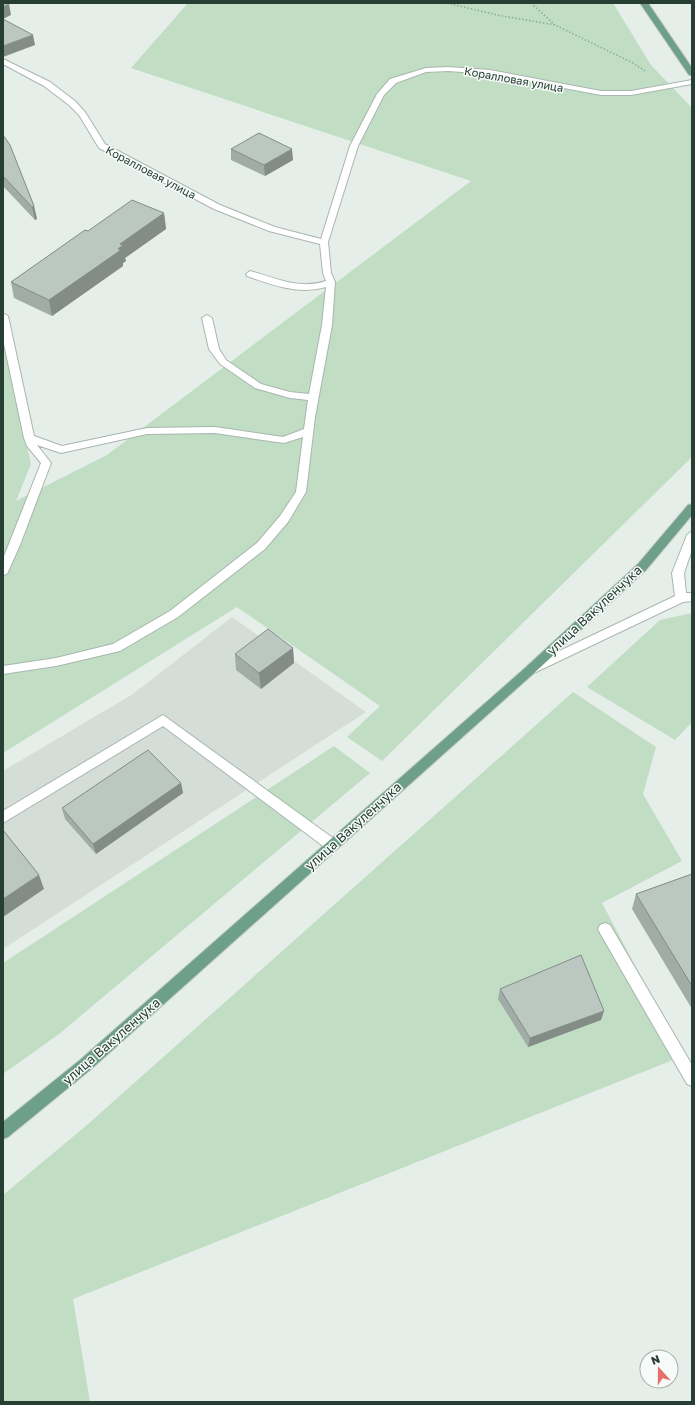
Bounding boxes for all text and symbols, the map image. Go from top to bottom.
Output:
street label: Коралловая улица [464,64,564,94]
street label: Коралловая улица [104,143,198,201]
street label: улица Вакуленчука [543,562,645,658]
street label: улица Вакуленчука [301,778,405,874]
street label: улица Вакуленчука [59,994,163,1088]
north arrow [639,1349,679,1389]
text: N [649,1352,661,1367]

